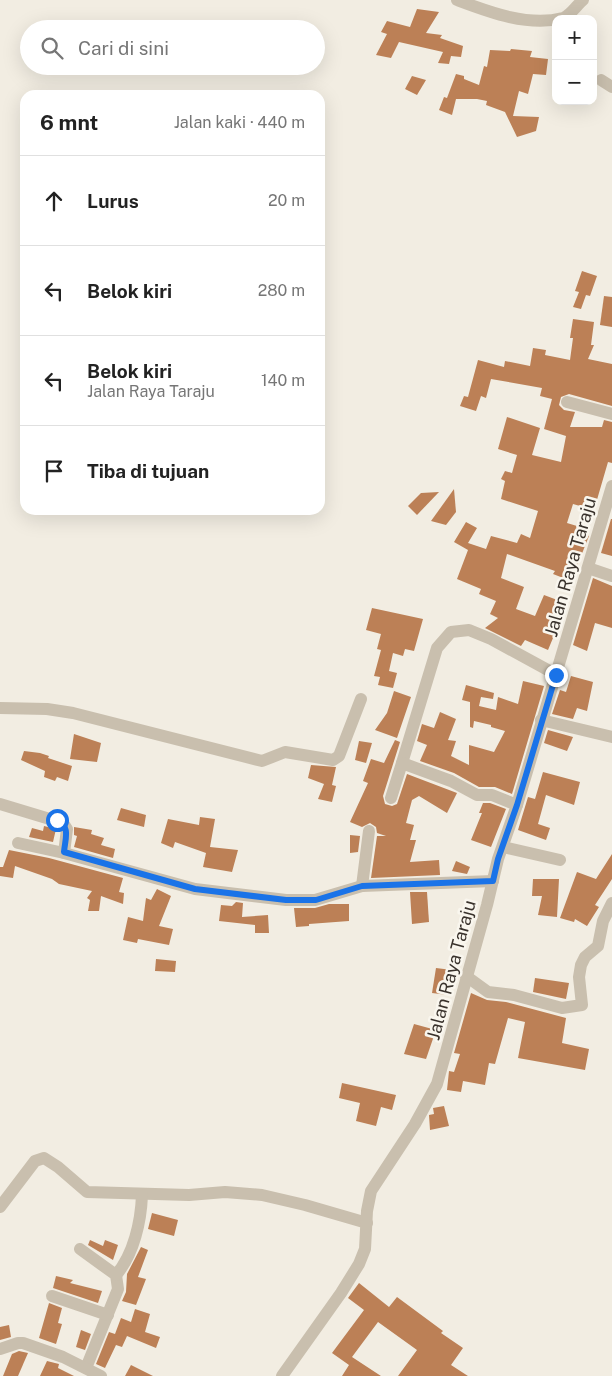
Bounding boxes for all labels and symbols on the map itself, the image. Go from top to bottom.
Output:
street label: Jalan Raya Taraju [540,495,600,639]
route end [545,664,568,687]
route start [46,809,69,832]
street label: Jalan Raya Taraju [422,898,480,1042]

